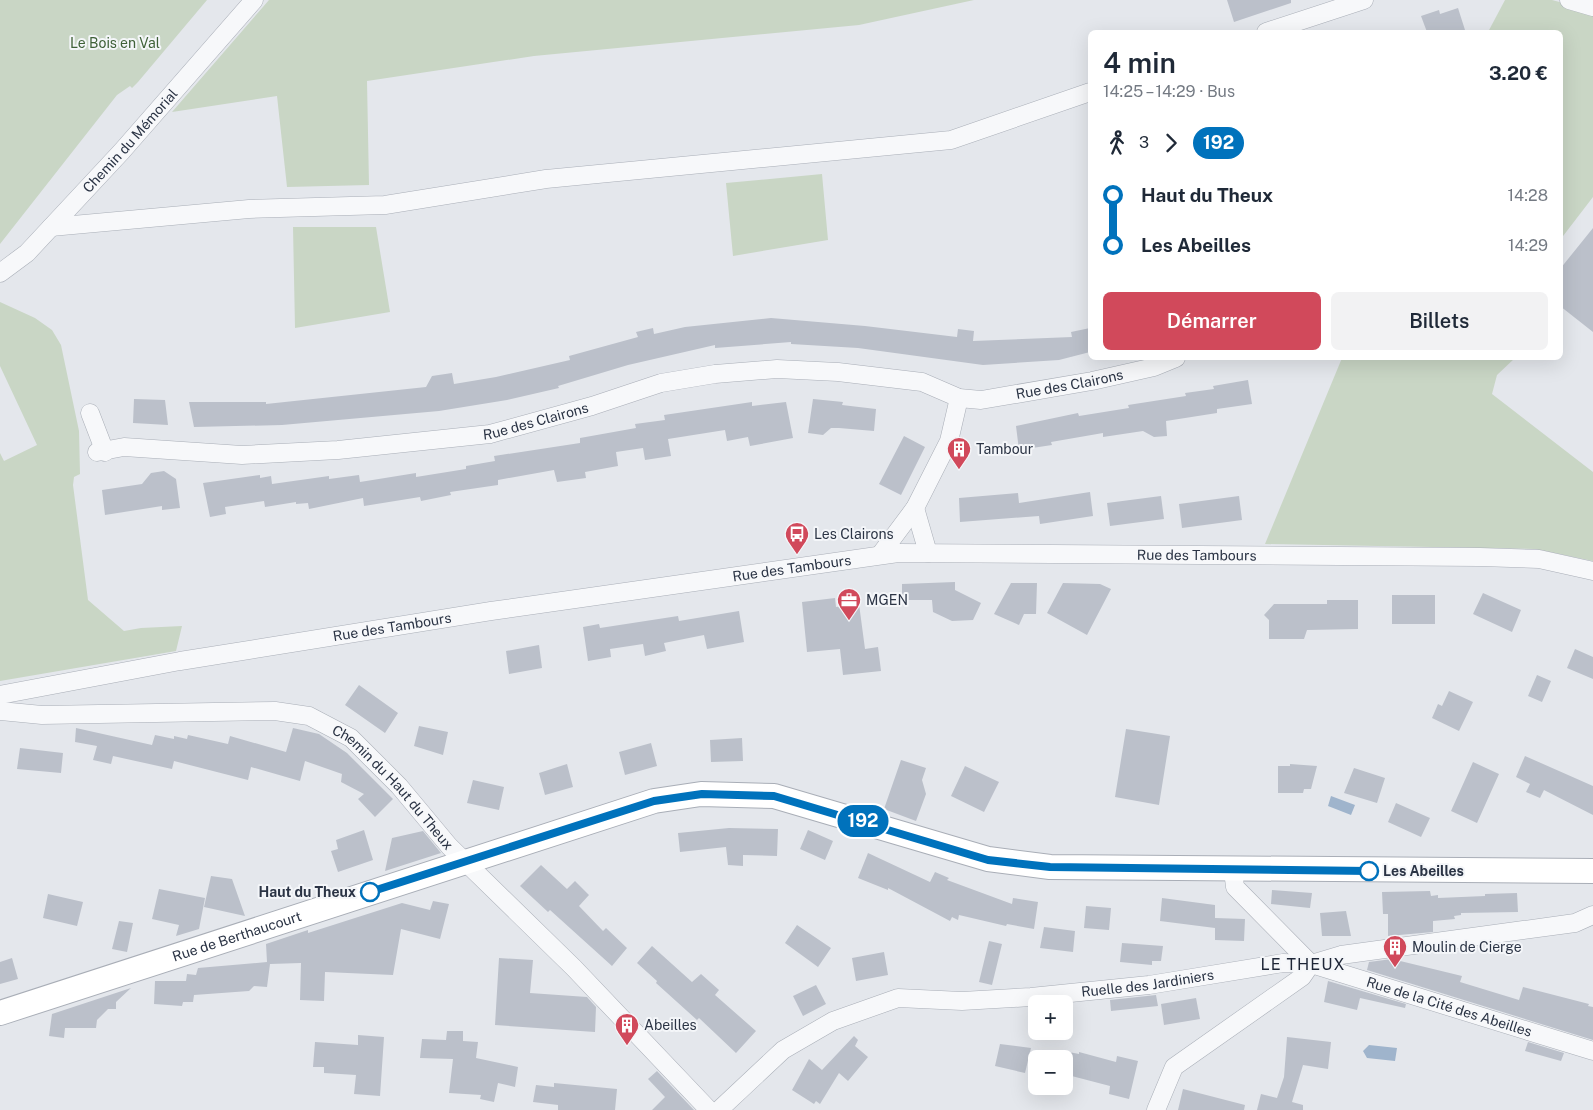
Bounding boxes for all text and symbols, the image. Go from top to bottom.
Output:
park label: Le Bois en Val [70,35,160,51]
text: 4 min [1103,46,1176,79]
text: 3.20 € [1489,62,1548,84]
text: 14:25 – 14:29 · Bus [1103,82,1235,101]
street label: Chemin du Mémorial [79,86,181,196]
icon: walk [1103,129,1131,157]
icon: forward [1157,129,1185,157]
text: 192 [1203,132,1234,153]
text: 3 [1139,133,1149,152]
text: Haut du Theux [1141,184,1273,206]
text: 14:28 [1508,186,1548,205]
text: Les Abeilles [1141,234,1251,256]
text: 14:29 [1508,236,1548,255]
button: Démarrer [1103,292,1321,350]
button: Billets [1331,292,1548,350]
street label: Rue des Clairons [1015,366,1125,402]
street label: Rue des Clairons [482,399,590,443]
building icon: Tambour [946,436,972,470]
place label: Tambour [976,441,1033,457]
bus stop icon: Les Clairons [784,521,810,555]
place label: Les Clairons [814,526,894,542]
street label: Rue des Tambours [1137,547,1257,563]
street label: Rue des Tambours [731,552,852,584]
office icon: MGEN [836,587,862,621]
place label: MGEN [866,592,908,608]
street label: Rue des Tambours [332,610,452,644]
street label: Chemin du Haut du Theux [330,722,457,853]
line badge: 192 [834,805,892,837]
text: 192 [848,810,879,831]
marker: Les Abeilles [1359,861,1379,881]
place label: Les Abeilles [1383,863,1464,879]
marker: Haut du Theux [360,882,380,902]
place label: Haut du Theux [259,884,356,900]
street label: Rue de Berthaucourt [170,908,303,965]
building icon: Moulin de Cierge [1382,934,1408,968]
place label: Moulin de Cierge [1412,939,1522,955]
district label: LE THEUX [1261,955,1345,974]
street label: Ruelle des Jardiniers [1080,966,1215,1000]
street label: Rue de la Cité des Abeilles [1365,974,1534,1040]
map controls [1028,995,1073,1095]
button: + [1028,995,1073,1040]
building icon: Abeilles [614,1012,640,1046]
place label: Abeilles [644,1017,697,1033]
button: − [1028,1050,1073,1095]

